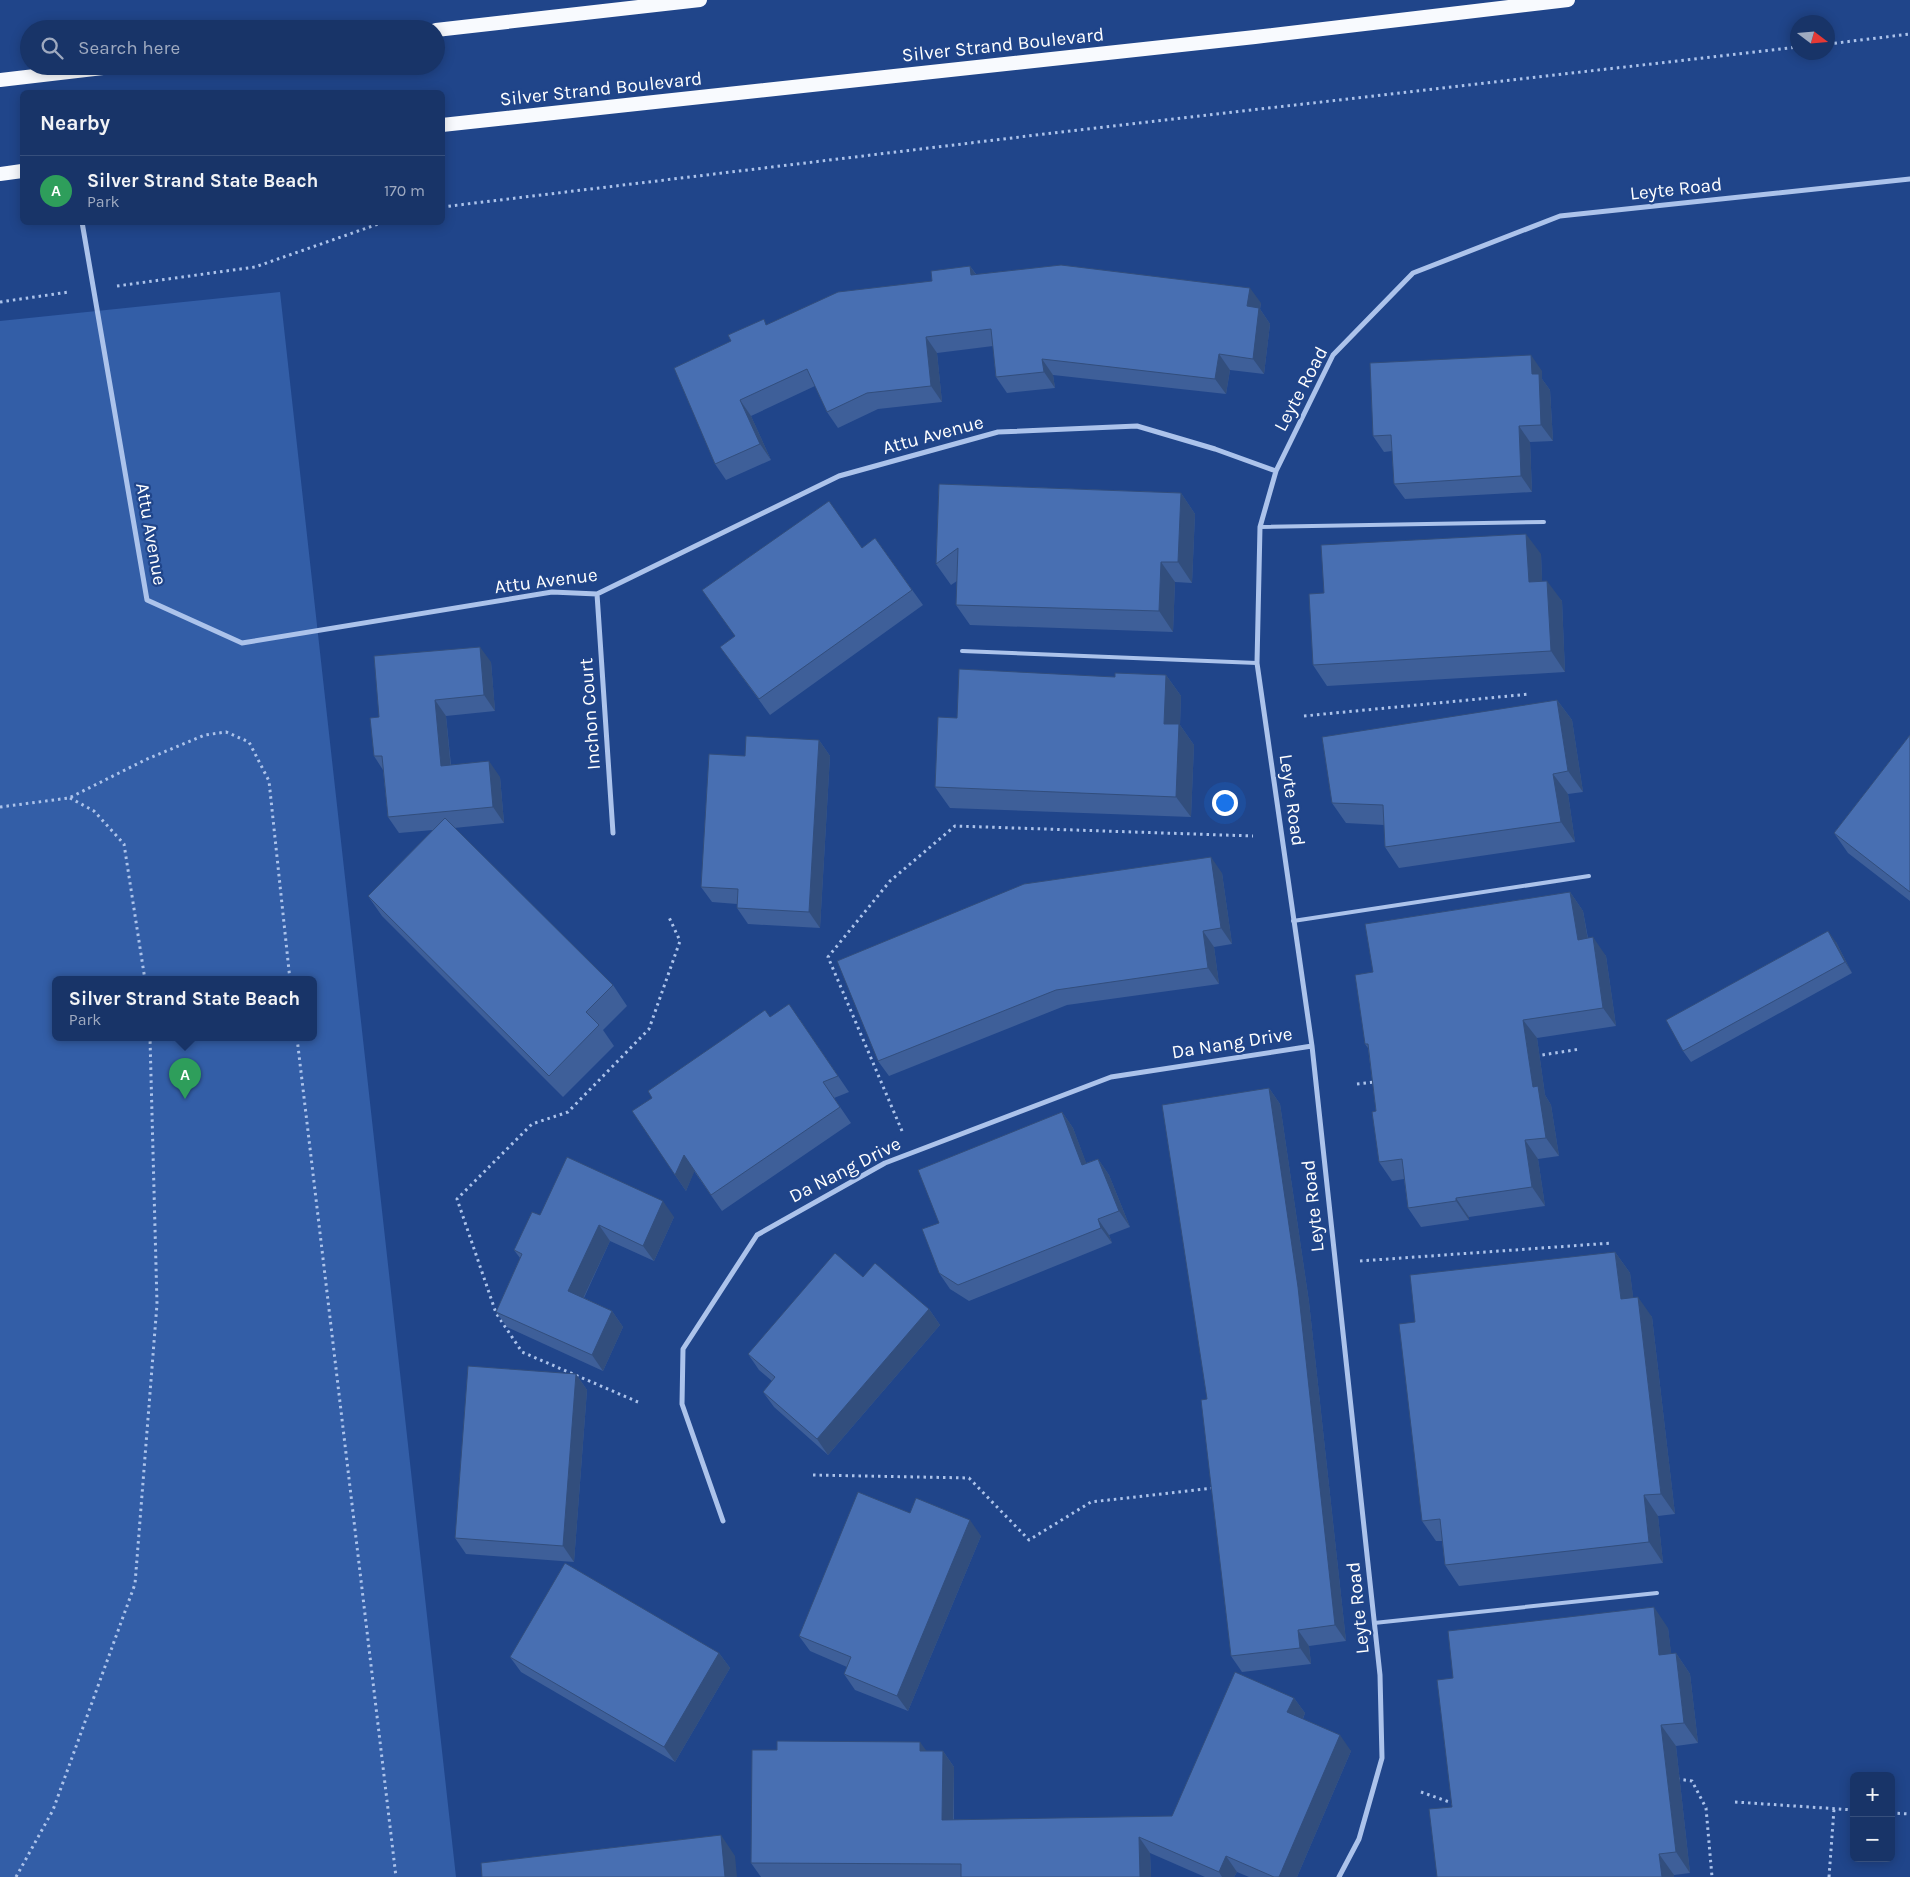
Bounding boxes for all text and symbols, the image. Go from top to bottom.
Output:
north arrow [1790,15,1835,60]
search box [20,20,445,75]
street label: Silver Strand Boulevard [901,23,1105,67]
icon: search [38,34,66,62]
text: Search here [78,37,180,59]
street label: Silver Strand Boulevard [499,67,703,111]
text: Nearby [40,111,110,135]
text: Silver Strand State Beach [87,170,318,192]
street label: Leyte Road [1629,173,1723,205]
text: A [51,181,61,200]
text: 170 m [384,181,425,200]
text: Park [87,192,119,211]
street label: Leyte Road [1270,343,1332,435]
street label: Attu Avenue [880,411,986,459]
street label: Attu Avenue [131,481,171,587]
street label: Attu Avenue [493,564,599,598]
street label: Inchon Court [575,657,605,771]
street label: Leyte Road [1275,753,1309,847]
your location [1212,790,1238,816]
popup [52,976,317,1041]
text: Silver Strand State Beach [69,988,300,1010]
text: Park [69,1010,101,1029]
street label: Da Nang Drive [1170,1023,1294,1063]
pin: A [169,1058,201,1099]
street label: Da Nang Drive [786,1132,904,1208]
street label: Leyte Road [1297,1159,1329,1253]
street label: Leyte Road [1342,1561,1374,1655]
map controls [1850,1772,1895,1862]
button: + [1850,1772,1895,1817]
button: − [1850,1817,1895,1862]

